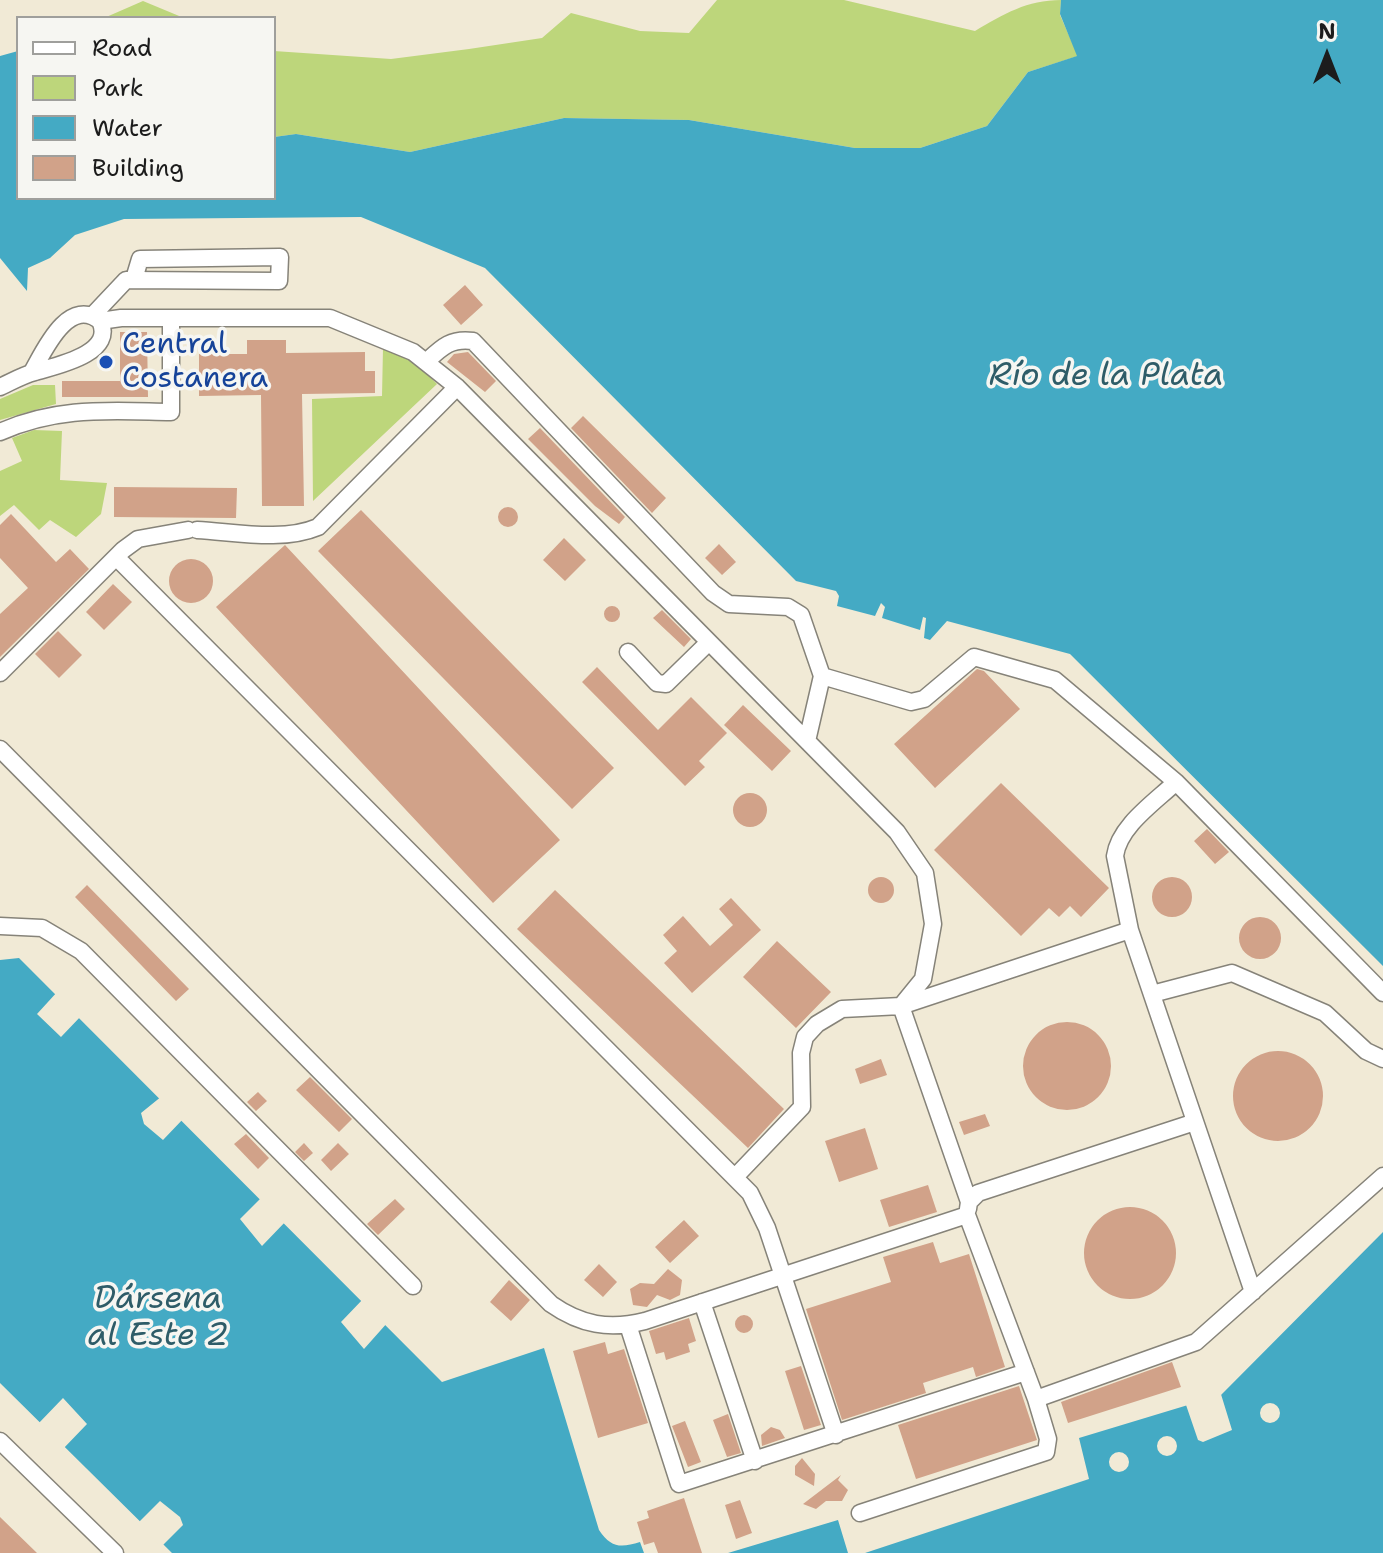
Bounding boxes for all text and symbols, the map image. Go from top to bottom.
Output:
legend [16,16,276,200]
north arrow [1287,16,1367,96]
text: N [1318,17,1336,46]
text: Road [92,32,152,64]
text: Park [92,72,144,104]
text: Water [92,112,163,144]
text: Building [92,152,184,184]
place label: Central Costanera [122,327,268,398]
marker: Central Costanera [97,353,115,371]
water label: Río de la Plata [989,358,1223,396]
water label: Dársena al Este 2 [88,1281,228,1356]

